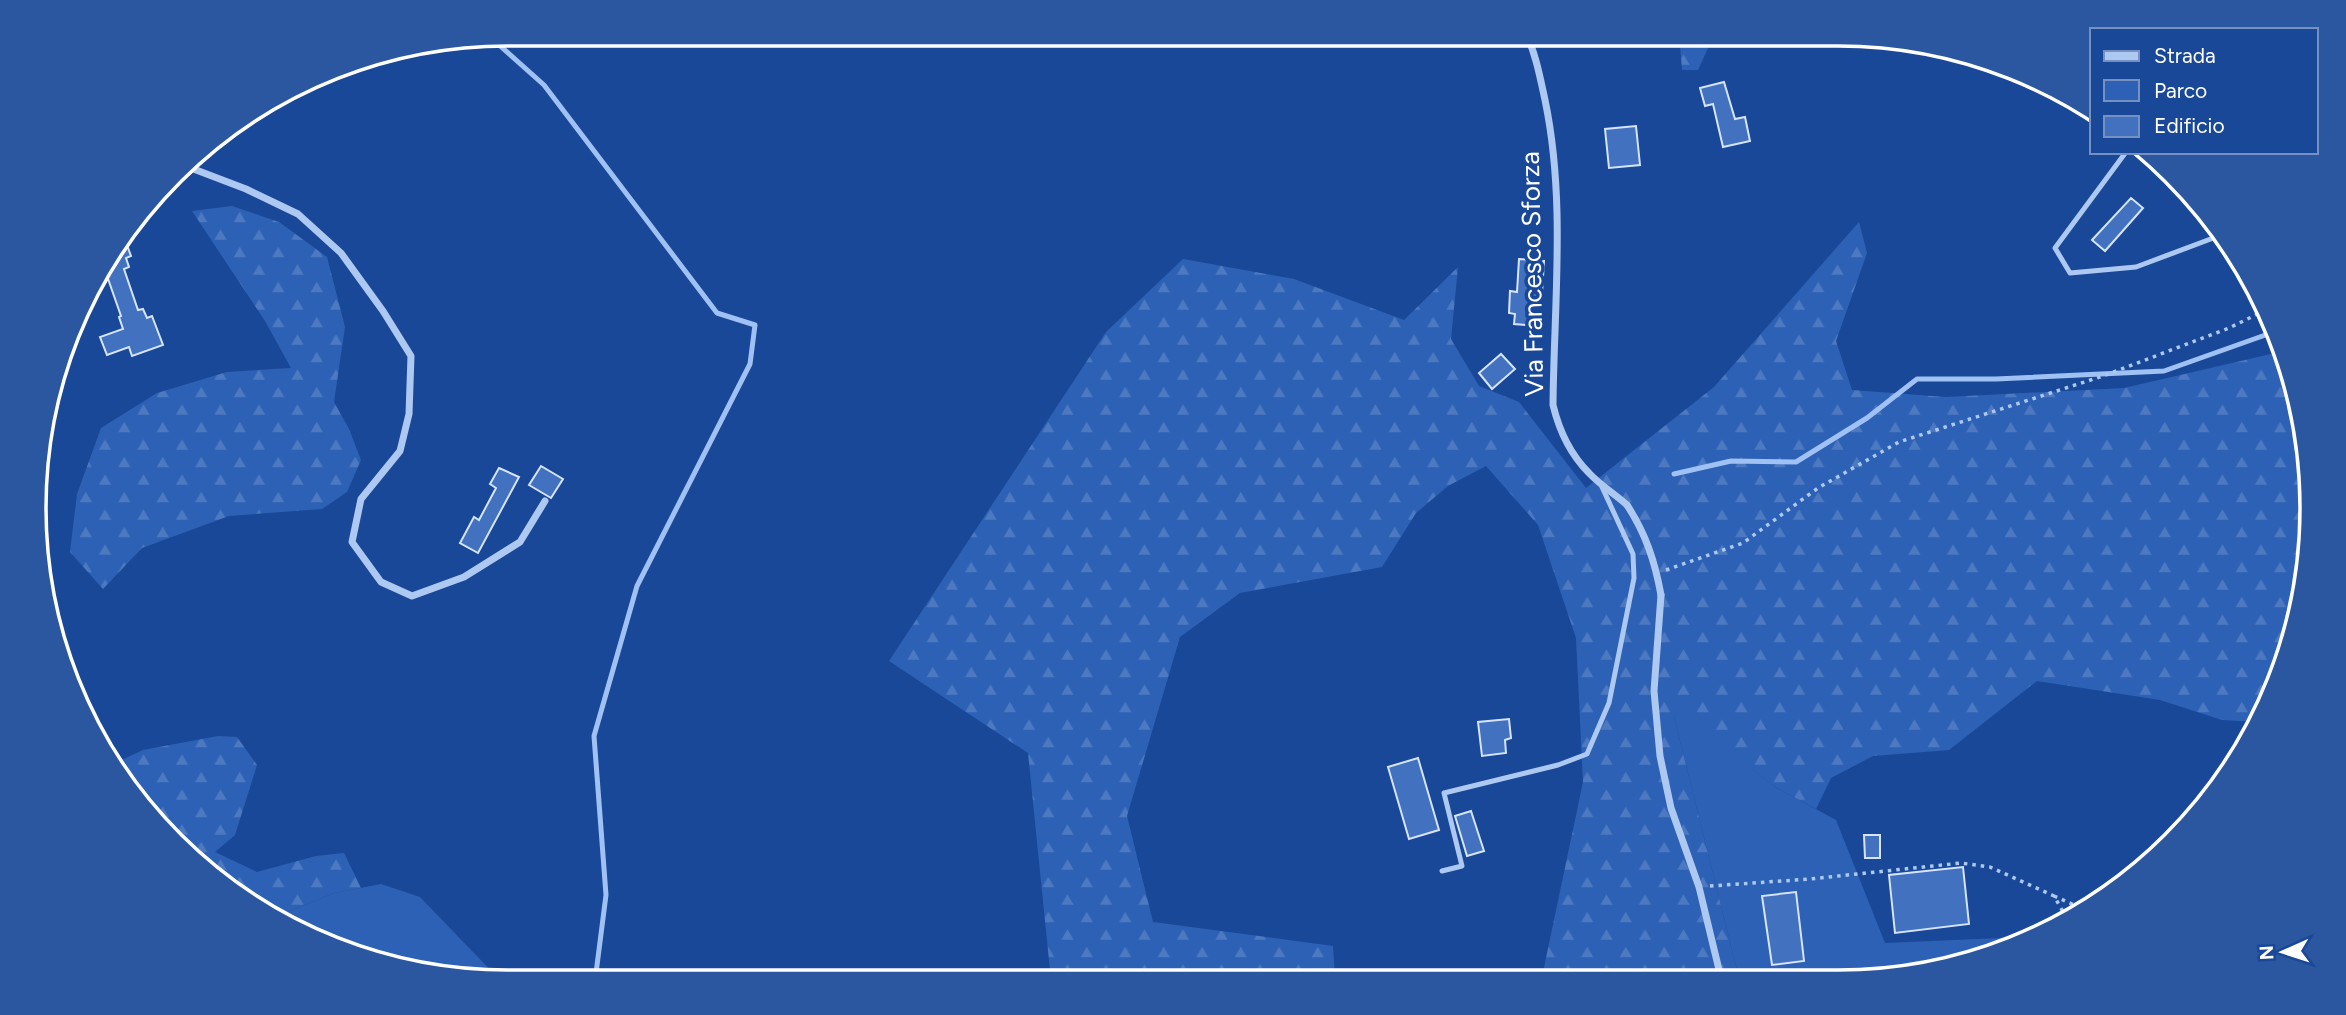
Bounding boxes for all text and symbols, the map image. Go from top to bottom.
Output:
legend [2090,28,2318,154]
text: Strada [2154,43,2216,68]
text: Parco [2154,78,2207,103]
text: Edificio [2154,113,2225,138]
street label: Via Francesco Sforza [1514,151,1550,397]
north arrow [2248,917,2318,987]
text: N [2255,945,2278,961]

